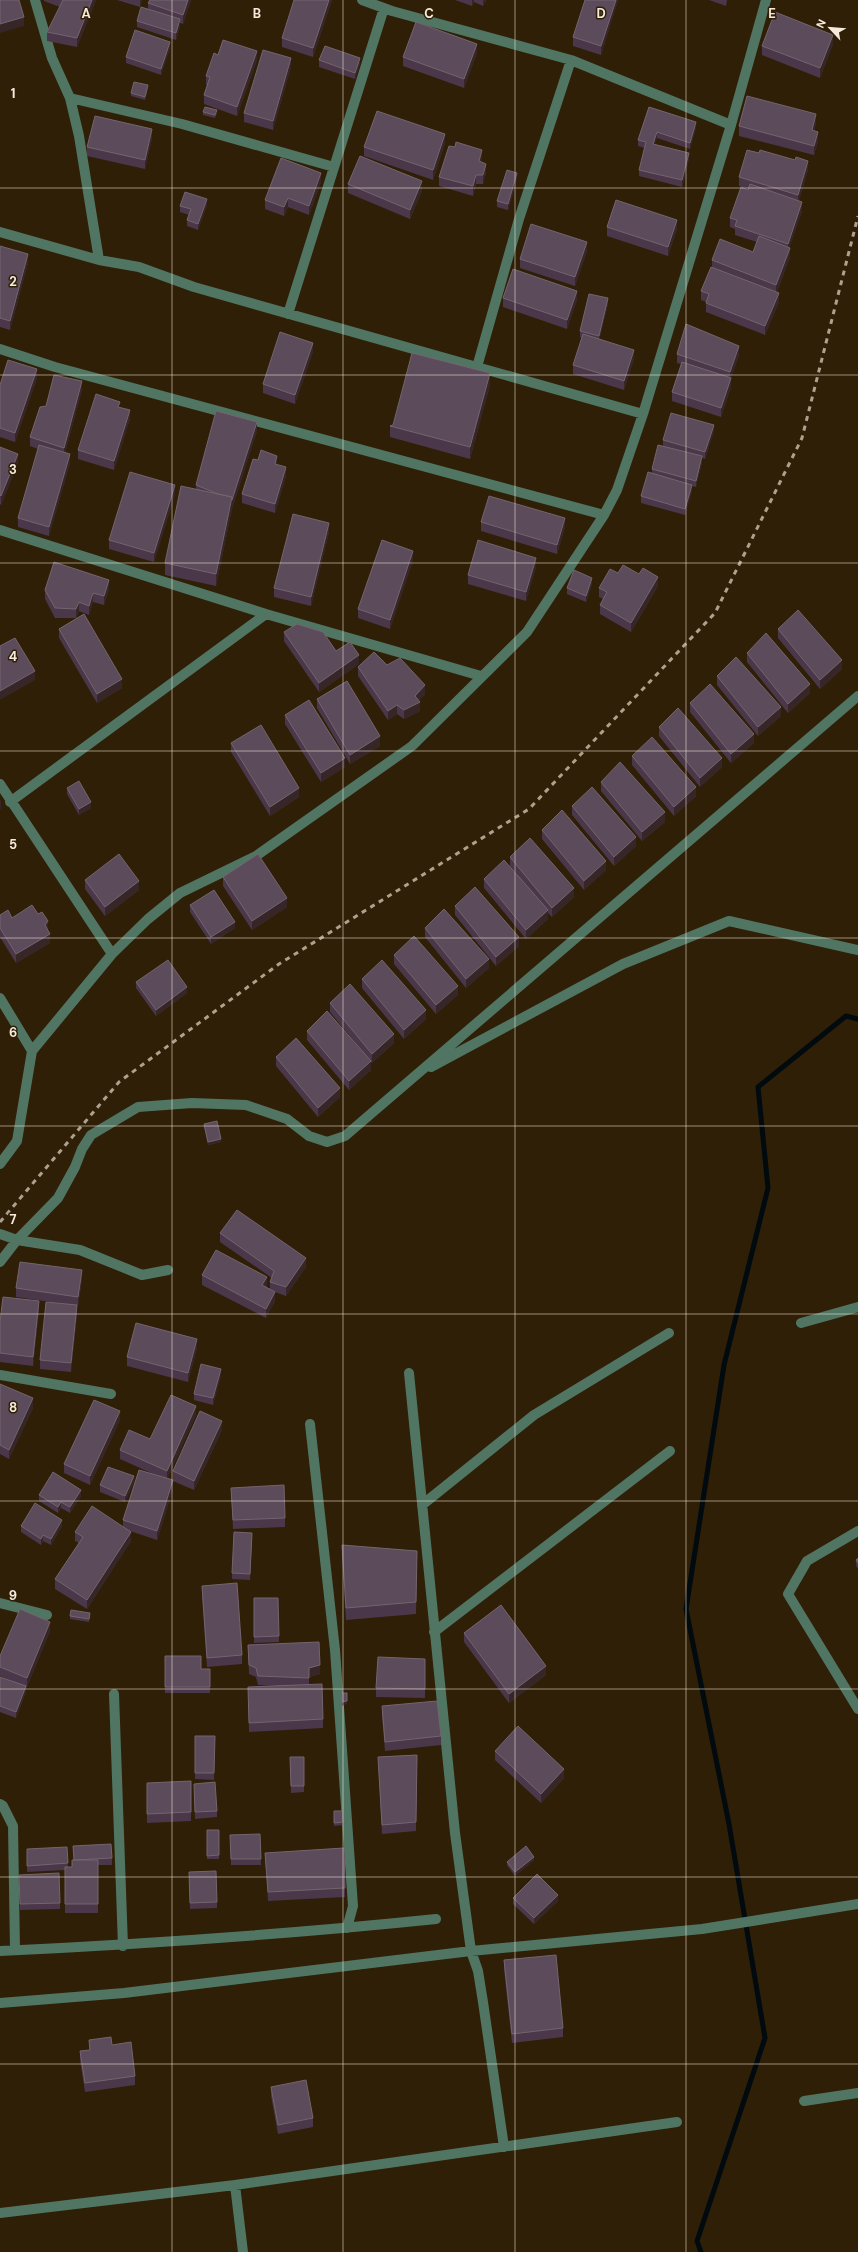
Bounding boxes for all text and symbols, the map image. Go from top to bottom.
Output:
text: A [81,5,91,22]
text: B [253,5,261,22]
text: C [424,5,434,22]
text: D [596,5,606,22]
text: E [768,5,776,22]
north arrow [810,8,850,48]
text: N [813,17,829,30]
text: 1 [11,85,15,102]
text: 2 [9,273,17,290]
text: 3 [9,461,17,478]
text: 4 [9,648,17,665]
text: 5 [9,836,17,853]
text: 6 [9,1024,17,1041]
text: 7 [10,1211,17,1228]
text: 8 [9,1399,17,1416]
text: 9 [9,1587,17,1604]

